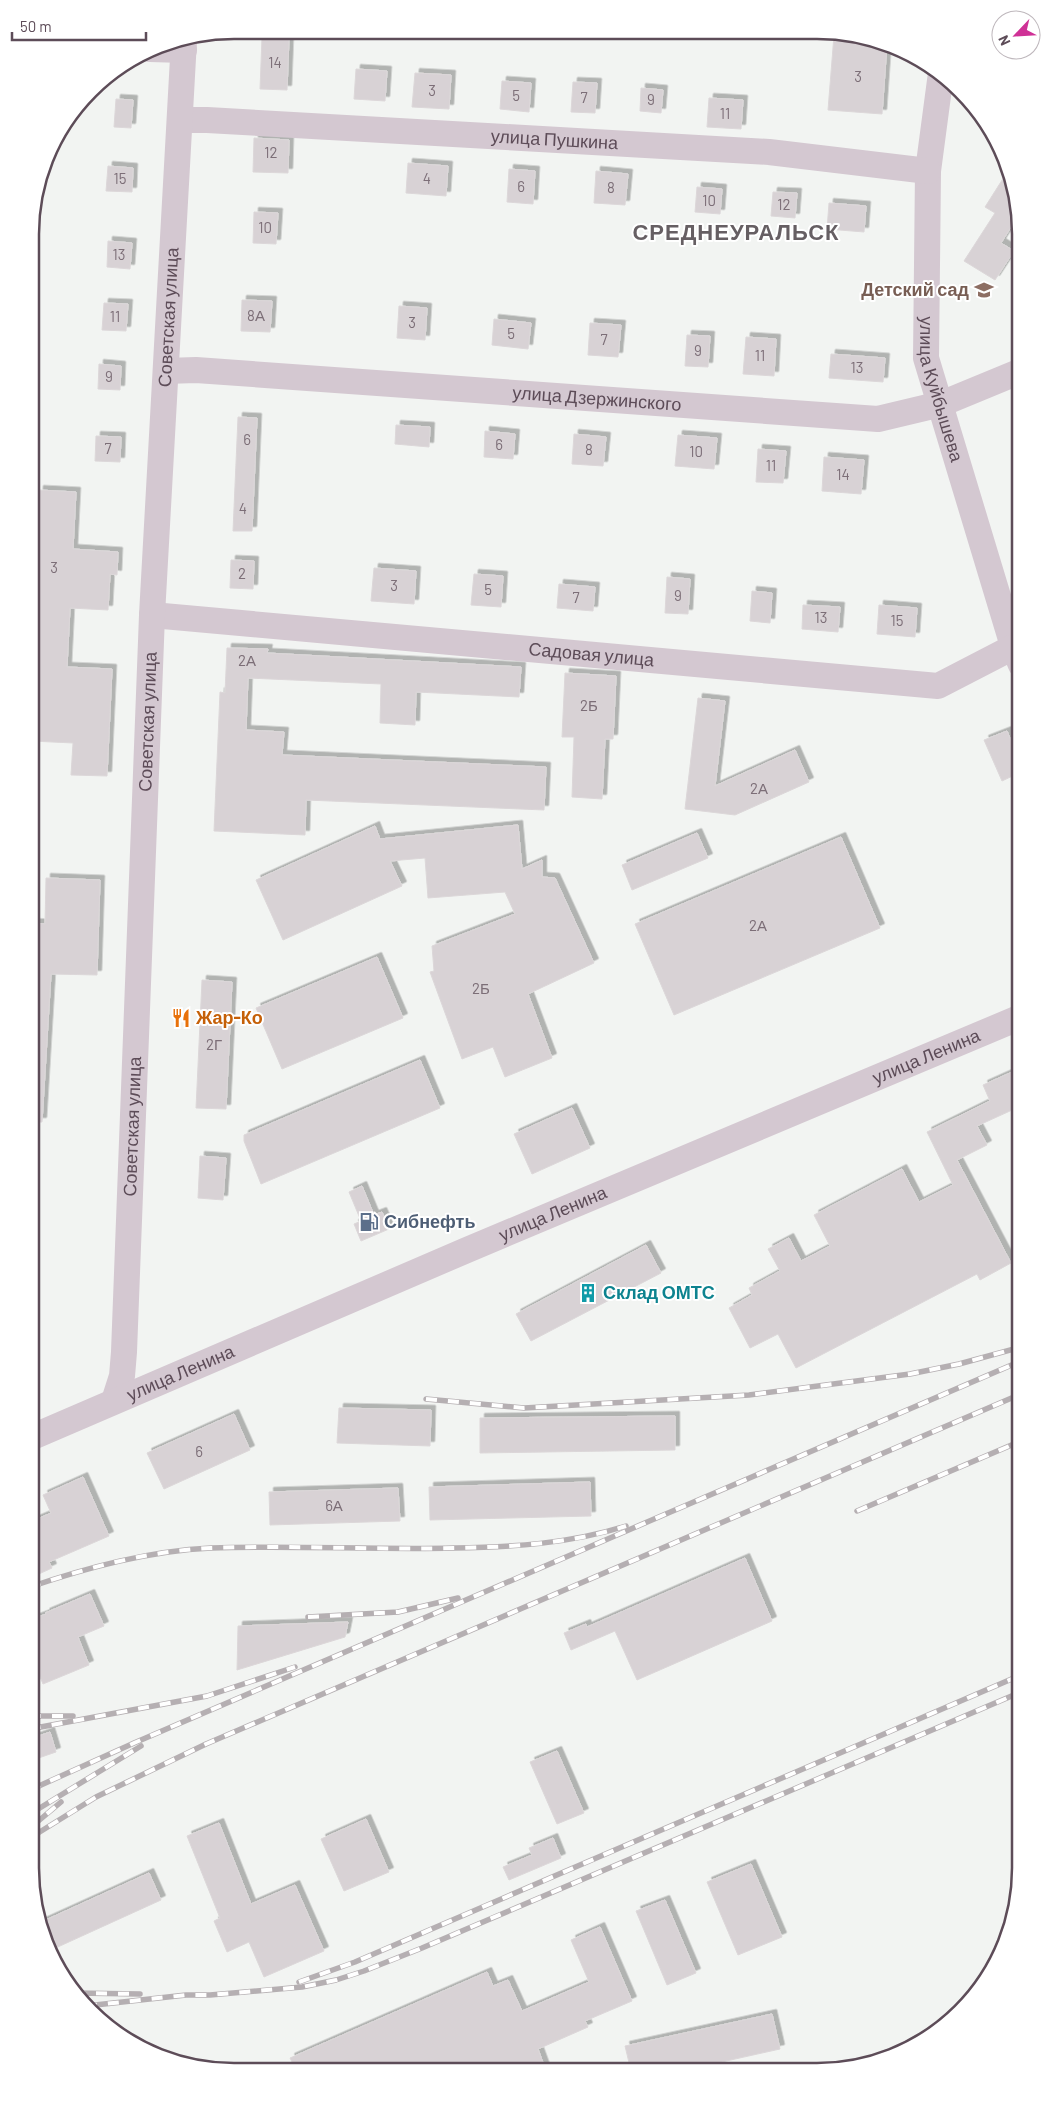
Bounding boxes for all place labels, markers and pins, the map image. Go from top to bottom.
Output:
place label: Детский сад [861,278,970,300]
school or university icon: Детский сад [973,279,995,301]
place label: Жар-Ко [195,1006,263,1028]
restaurant icon: Жар-Ко [170,1007,192,1029]
place label: Сибнефть [384,1210,475,1232]
fuel station icon: Сибнефть [358,1211,380,1233]
place label: Склад ОМТС [603,1281,715,1303]
building icon: Склад ОМТС [577,1282,599,1304]

